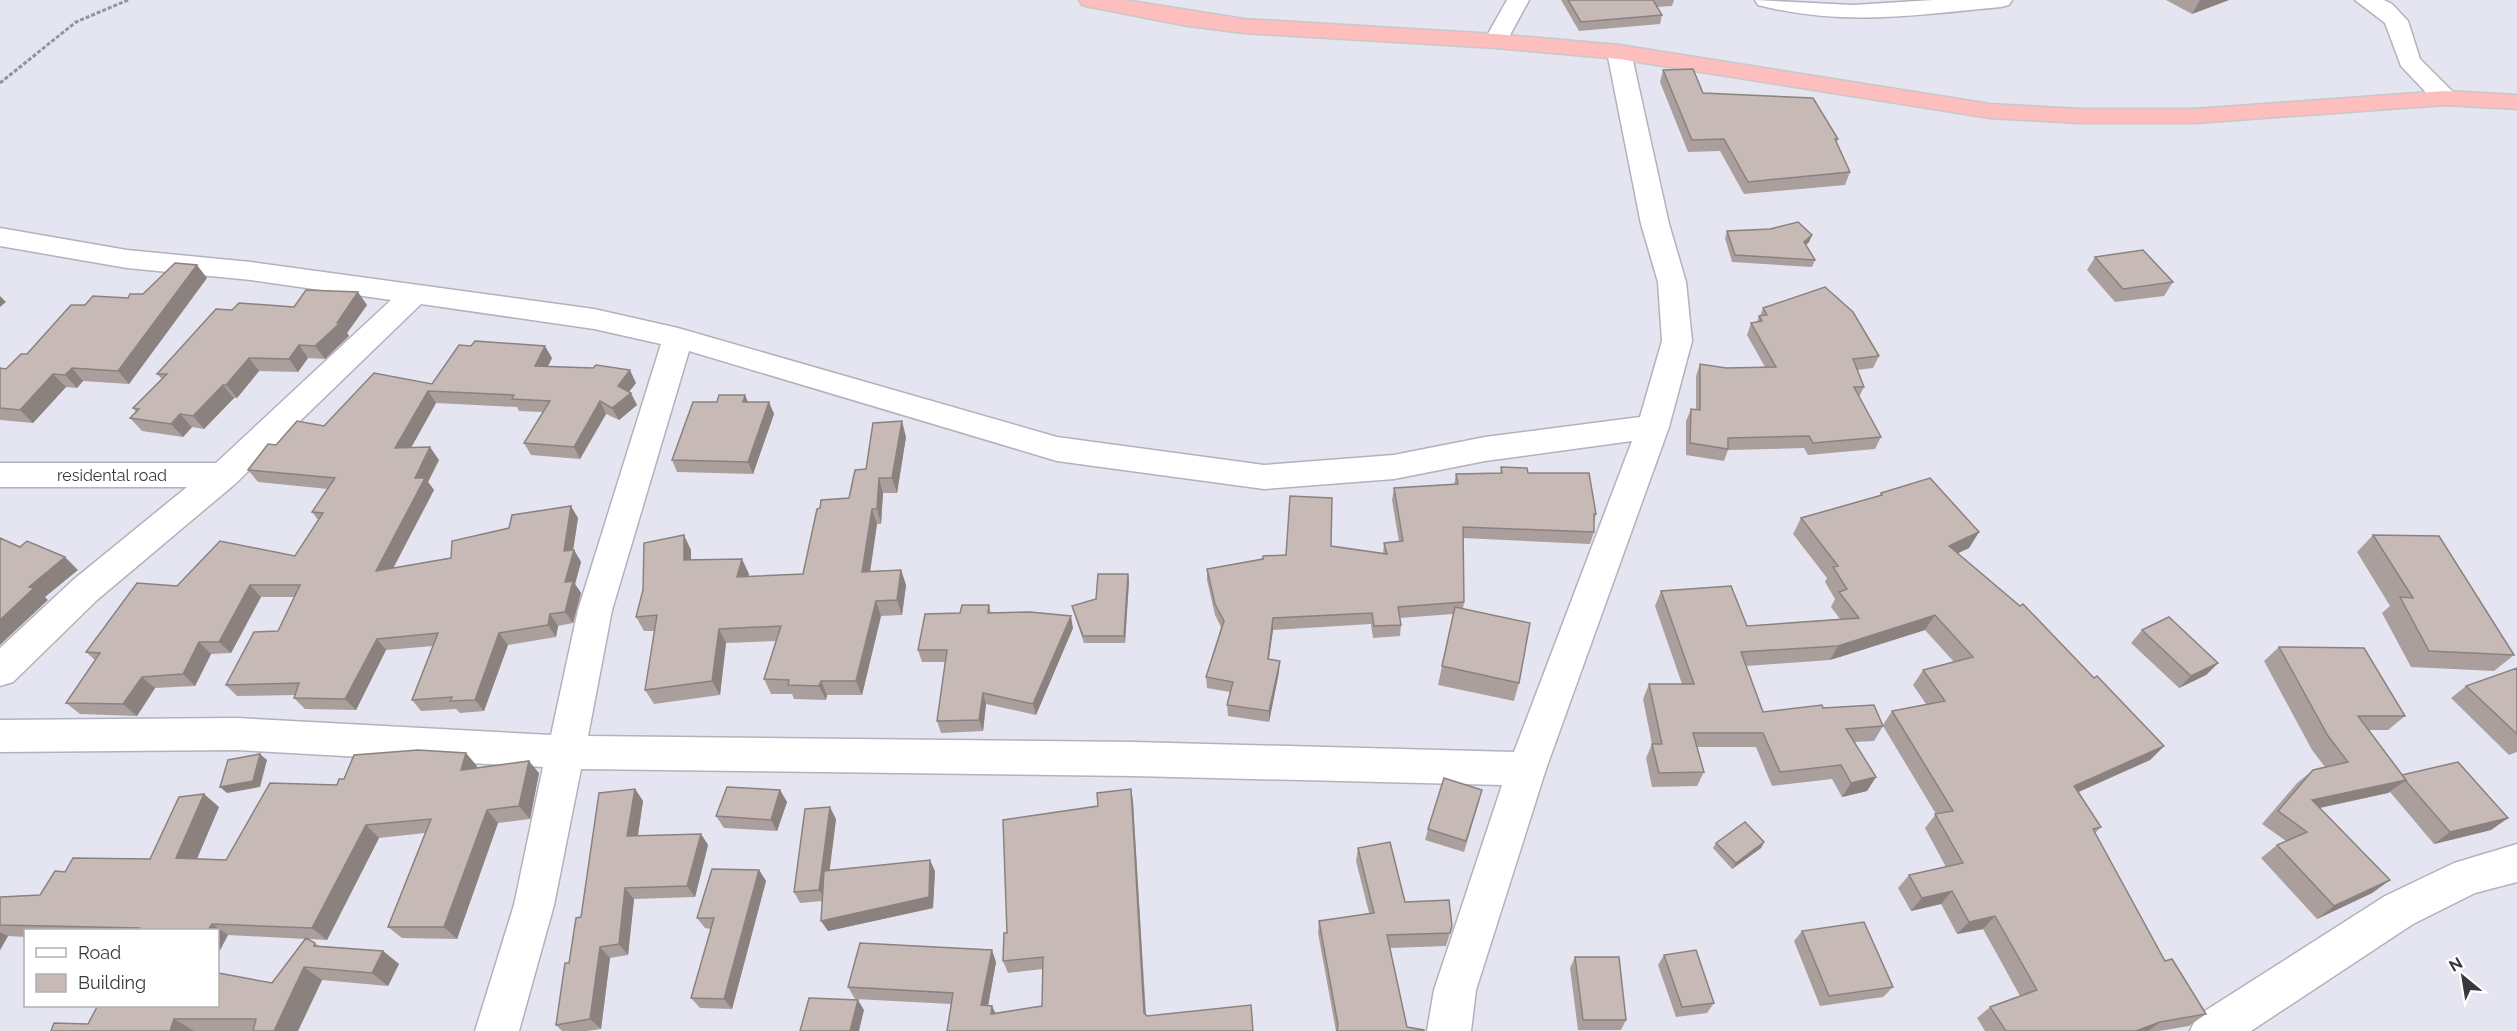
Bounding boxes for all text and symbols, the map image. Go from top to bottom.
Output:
street label: residental road [57,466,167,485]
legend [24,929,219,1007]
text: Road [78,942,121,963]
north arrow [2433,947,2493,1007]
text: N [2446,953,2466,976]
text: Building [78,972,146,993]

